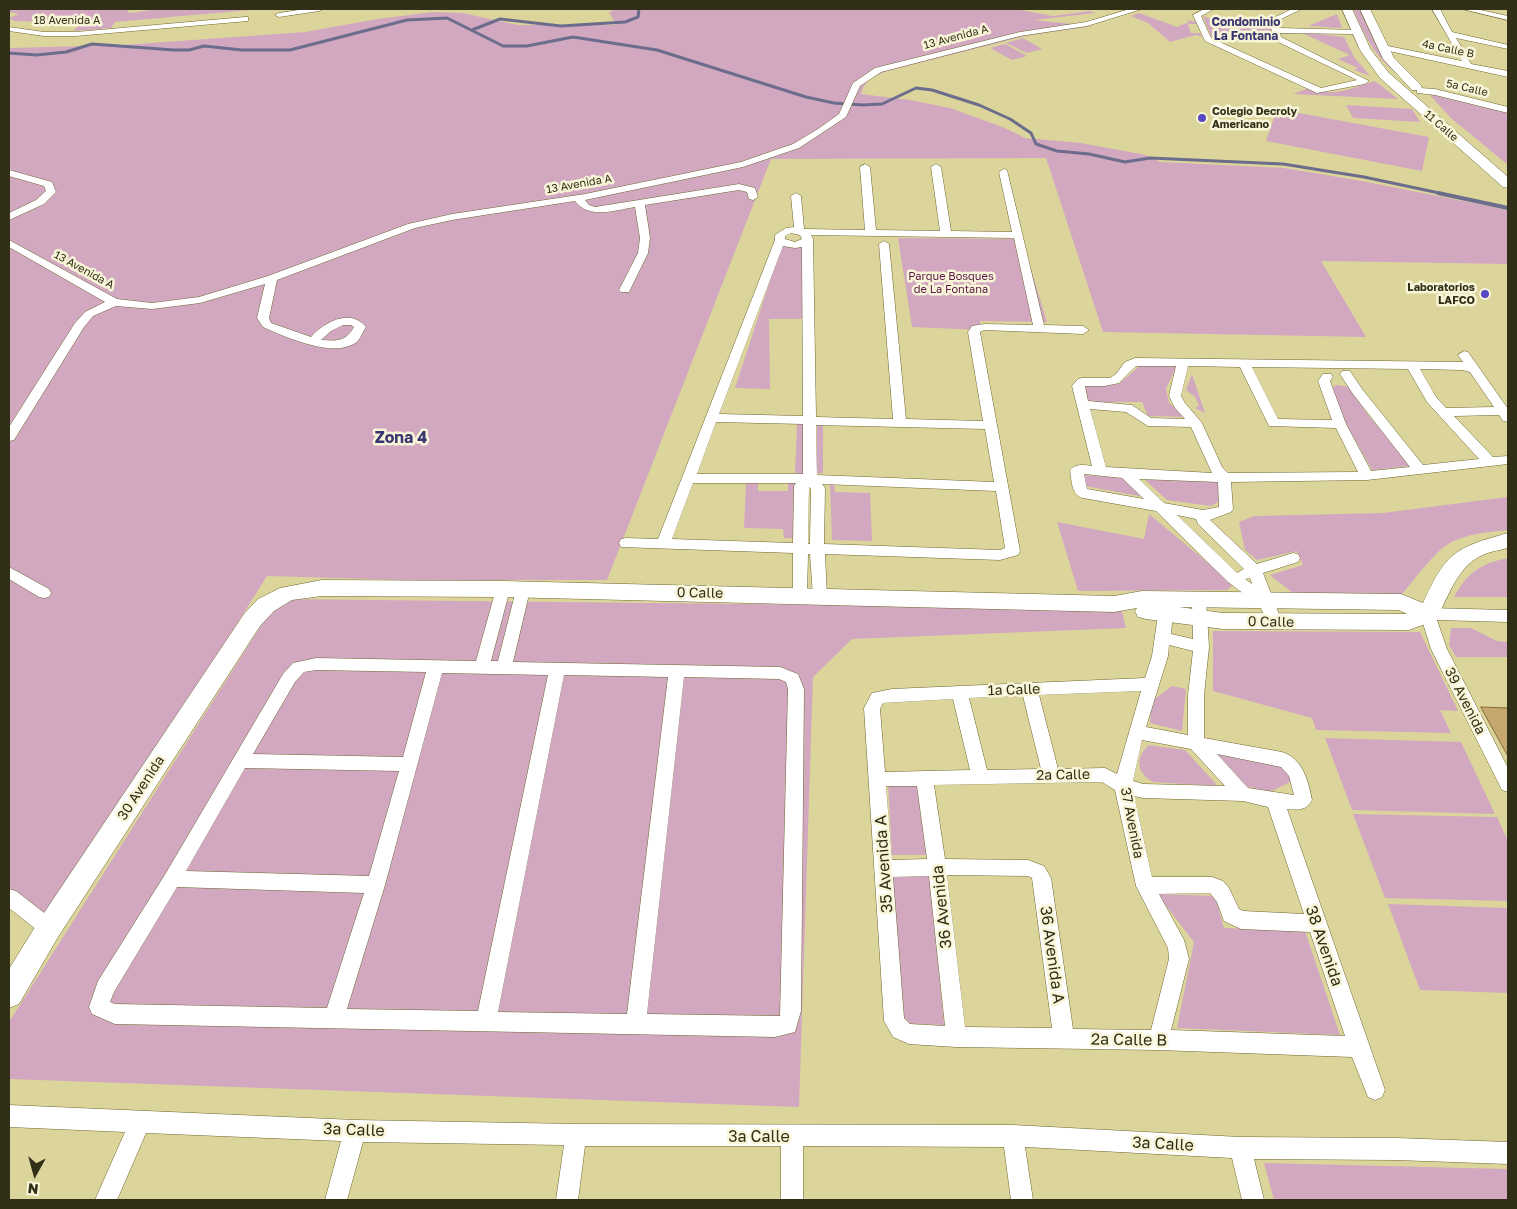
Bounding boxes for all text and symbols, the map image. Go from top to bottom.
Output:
street label: 18 Avenida A [34,14,100,28]
district label: Condominio La Fontana [1211,15,1281,43]
street label: 13 Avenida A [922,22,990,52]
street label: 4a Calle B [1421,37,1475,61]
street label: 5a Calle [1445,77,1489,99]
place label: Colegio Decroly Americano [1212,105,1297,131]
street label: 11 Calle [1421,108,1461,144]
marker: Colegio Decroly Americano [1196,112,1208,124]
street label: 13 Avenida A [545,172,613,196]
street label: 13 Avenida A [52,248,116,292]
park label: Parque Bosques de La Fontana [908,270,994,296]
place label: Laboratorios LAFCO [1407,281,1475,307]
marker: Laboratorios LAFCO [1479,288,1491,300]
district label: Zona 4 [375,428,427,448]
street label: 0 Calle [677,584,723,602]
street label: 0 Calle [1248,613,1294,631]
street label: 39 Avenida [1441,665,1489,737]
street label: 1a Calle [987,681,1041,699]
street label: 30 Avenida [114,753,168,823]
street label: 2a Calle [1036,766,1090,784]
street label: 37 Avenida [1117,786,1147,860]
street label: 35 Avenida A [871,814,897,914]
street label: 36 Avenida [928,864,956,950]
street label: 38 Avenida [1301,903,1347,989]
street label: 36 Avenida A [1036,905,1068,1005]
street label: 2a Calle B [1091,1030,1167,1050]
street label: 3a Calle [323,1119,385,1141]
street label: 3a Calle [728,1127,790,1147]
street label: 3a Calle [1132,1133,1194,1155]
north arrow [10,1149,60,1199]
text: N [27,1180,39,1198]

